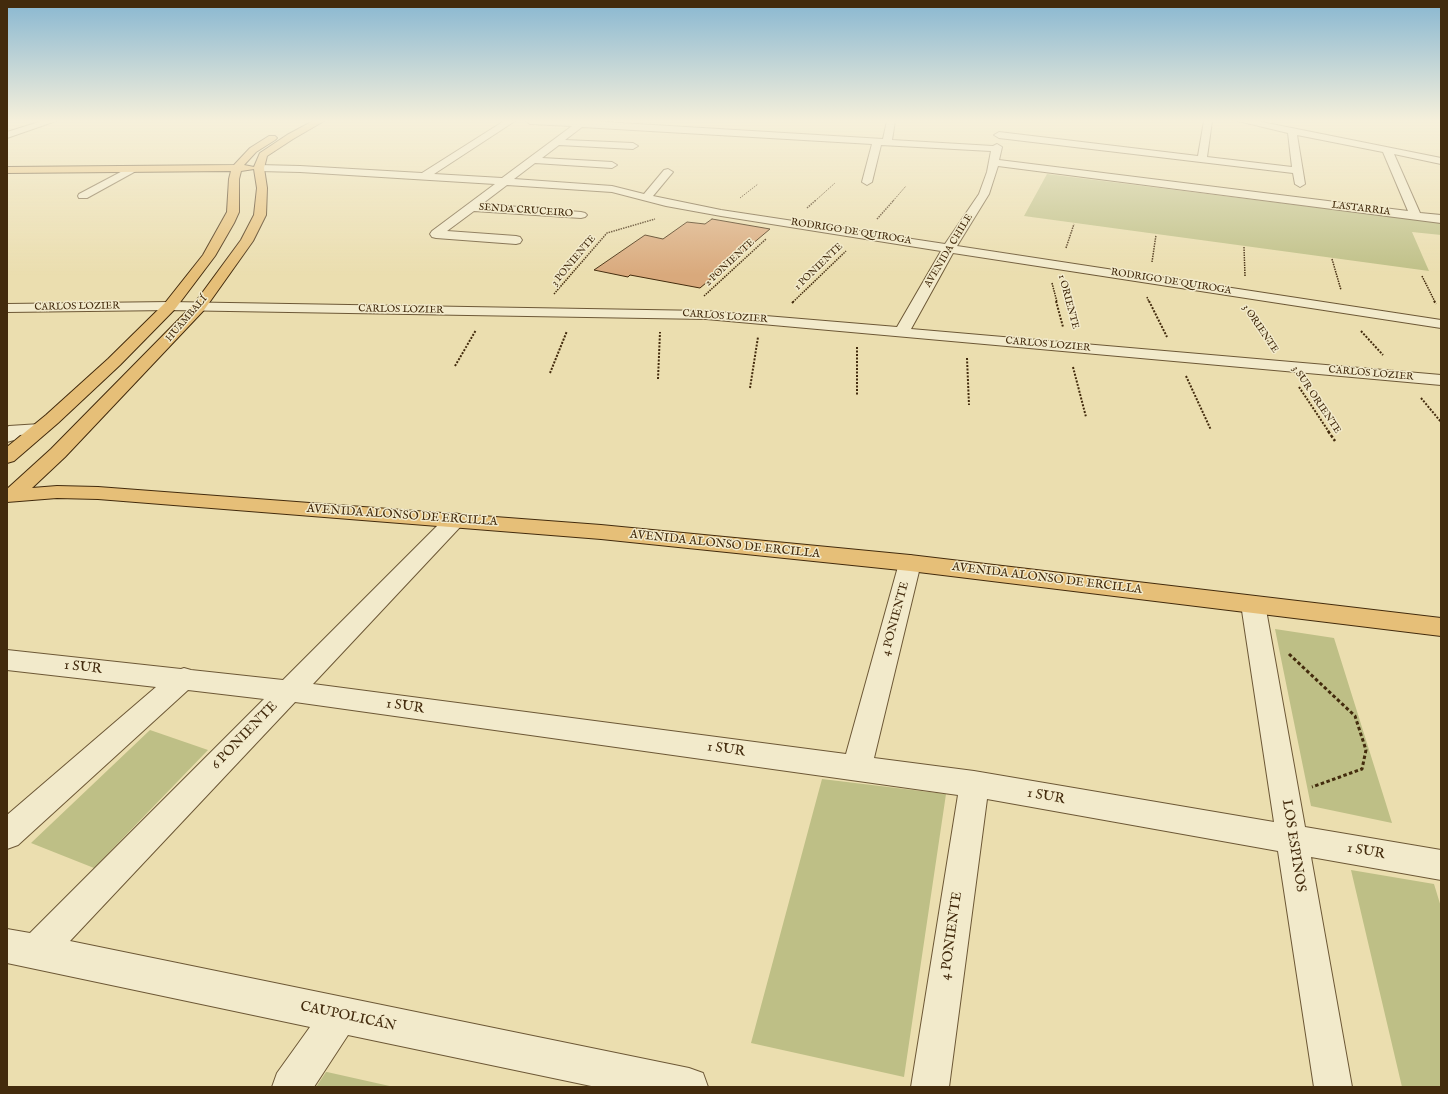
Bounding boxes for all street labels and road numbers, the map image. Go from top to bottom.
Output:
street label: LASTARRIA [1331,199,1391,219]
street label: SENDA CRUCEIRO [479,202,573,220]
street label: AVENIDA CHILE [922,212,976,290]
street label: RODRIGO DE QUIROGA [790,217,912,247]
street label: 3 PONIENTE [549,233,599,289]
street label: 2 PONIENTE [703,237,757,289]
street label: 1 PONIENTE [792,241,846,293]
street label: RODRIGO DE QUIROGA [1110,267,1232,297]
street label: 1 ORIENTE [1055,274,1081,330]
street label: HUAMBALÍ [164,293,210,345]
street label: CARLOS LOZIER [34,300,120,314]
street label: CARLOS LOZIER [358,303,444,317]
street label: 3 ORIENTE [1239,303,1281,355]
street label: CARLOS LOZIER [682,308,768,326]
street label: CARLOS LOZIER [1005,335,1091,355]
street label: 3 SUR ORIENTE [1289,364,1343,436]
street label: CARLOS LOZIER [1328,364,1414,384]
street label: AVENIDA ALONSO DE ERCILLA [306,502,498,530]
street label: AVENIDA ALONSO DE ERCILLA [629,528,821,562]
street label: AVENIDA ALONSO DE ERCILLA [951,560,1143,598]
street label: 4 PONIENTE [879,580,913,658]
street label: 1 SUR [63,658,103,678]
street label: 1 SUR [385,696,425,718]
street label: 6 PONIENTE [208,698,282,774]
street label: 1 SUR [706,739,746,761]
street label: 1 SUR [1026,785,1066,809]
street label: LOS ESPINOS [1277,799,1309,893]
street label: 1 SUR [1346,840,1386,864]
street label: 4 PONIENTE [937,891,967,981]
street label: CAUPOLICÁN [299,999,397,1035]

